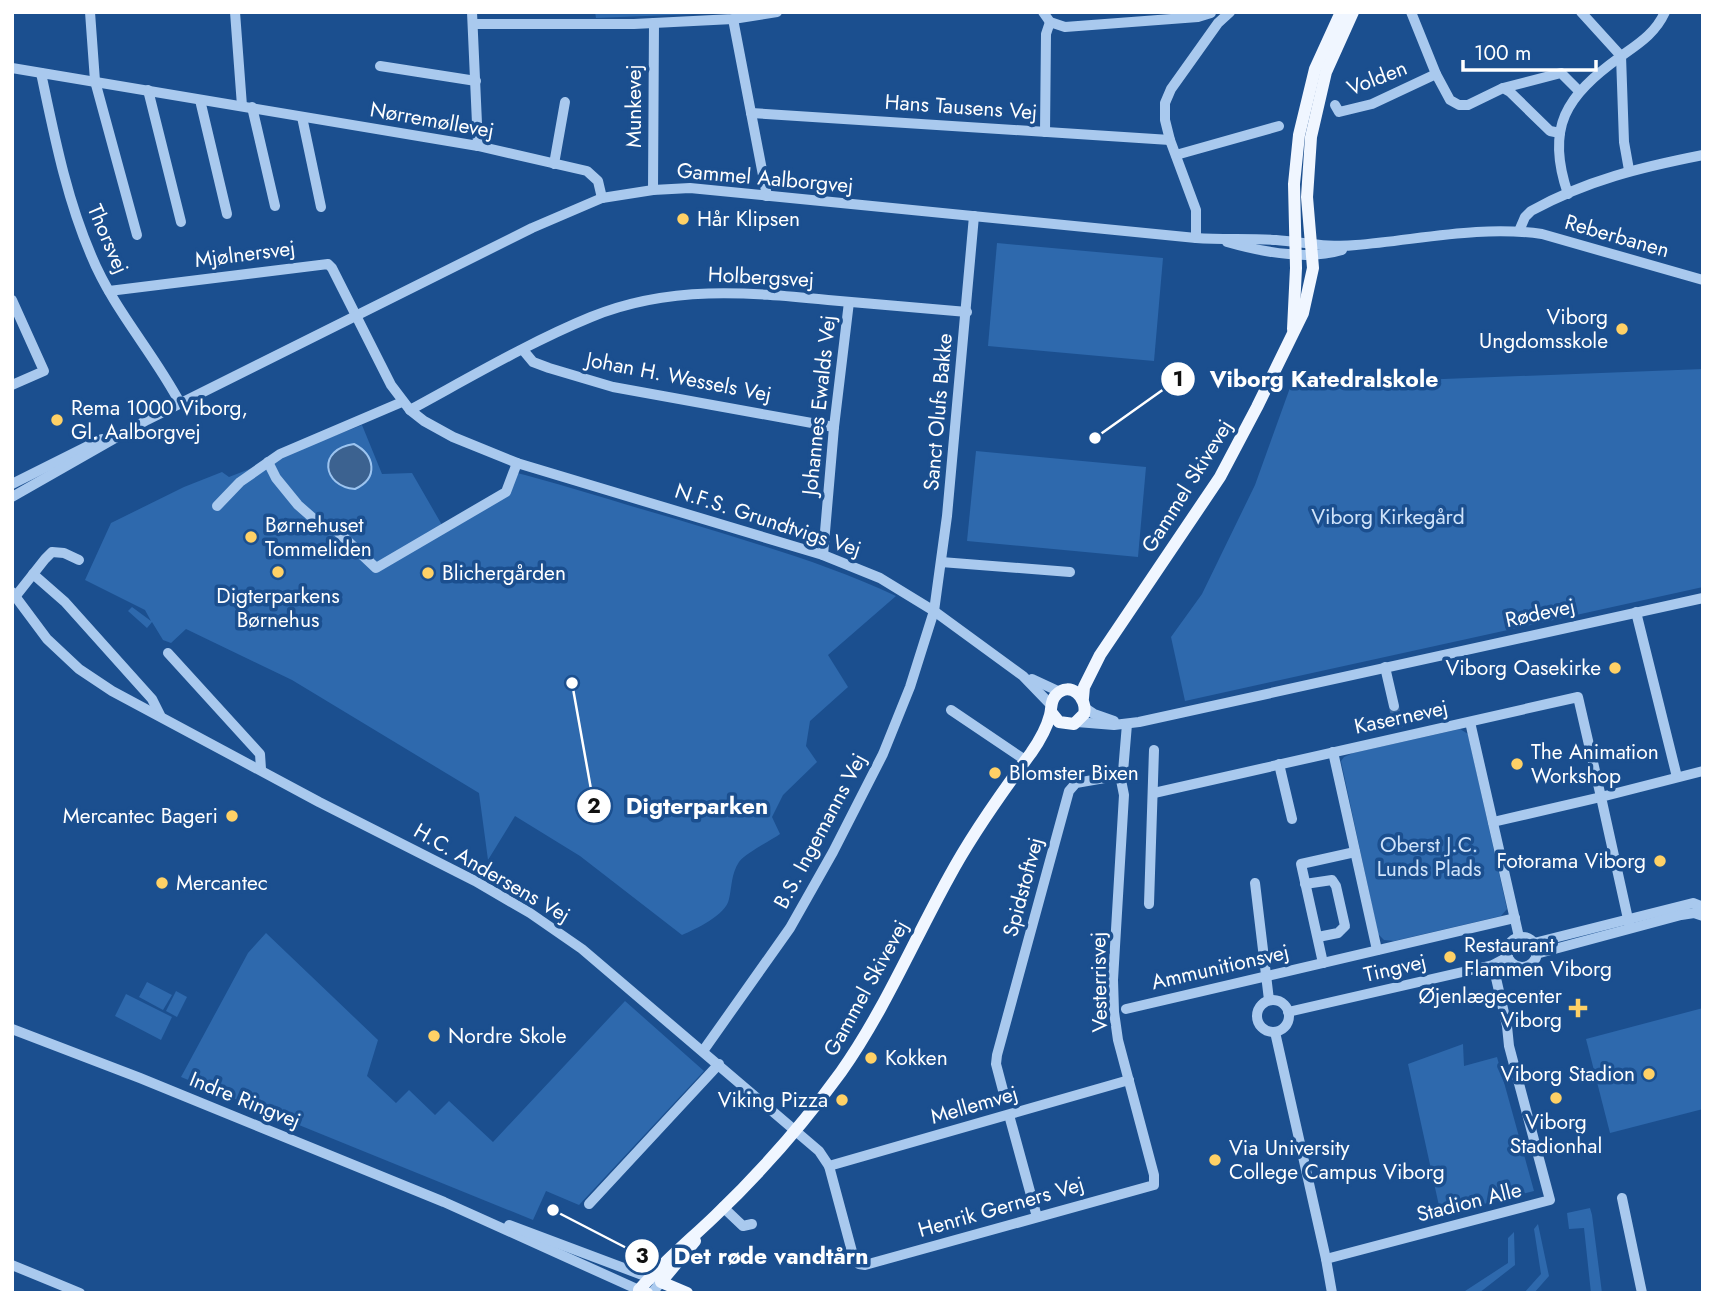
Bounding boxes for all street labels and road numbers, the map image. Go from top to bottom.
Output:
street label: Volden [1343,53,1411,103]
street label: Munkevej [619,64,649,148]
street label: Hans Tausens Vej [884,87,1038,127]
street label: Nørremøllevej [368,94,496,146]
street label: Gammel Aalborgvej [675,155,855,201]
street label: Thorsvej [80,200,136,278]
street label: Reberbanen [1561,207,1673,265]
street label: Mjølnersvej [193,233,297,275]
street label: Holbergsvej [707,259,815,295]
street label: Johannes Ewalds Vej [794,313,843,500]
street label: Sanct Olufs Bakke [916,332,960,492]
street label: Johan H. Wessels Vej [581,344,774,410]
street label: Gammel Skivevej [1134,414,1240,558]
street label: N.F.S. Grundtvigs Vej [671,476,865,564]
street label: Rødevej [1502,591,1578,635]
street label: Kasernevej [1351,692,1451,742]
street label: B.S. Ingemanns Vej [766,748,874,914]
street label: H.C. Andersens Vej [408,816,576,930]
street label: Spidstoftvej [995,834,1051,940]
street label: Gammel Skivevej [816,914,916,1062]
street label: Vesterrisvej [1083,931,1115,1033]
street label: Ammunitionsvej [1148,937,1292,997]
street label: Tingvej [1361,946,1429,990]
street label: Indre Ringvej [185,1064,305,1136]
street label: Mellemvej [927,1078,1021,1132]
street label: Henrik Gerners Vej [914,1169,1088,1245]
street label: Stadion Alle [1413,1174,1525,1230]

